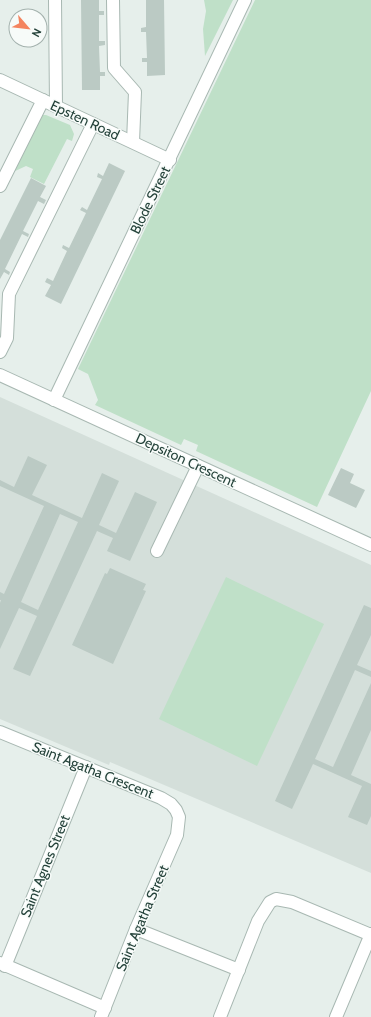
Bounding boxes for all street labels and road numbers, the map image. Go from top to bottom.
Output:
street label: Epsten Road [47,96,123,144]
street label: Blode Street [126,163,174,237]
street label: Depsiton Crescent [133,429,239,491]
street label: Saint Agatha Crescent [30,737,157,803]
street label: Saint Agnes Street [16,812,74,920]
street label: Saint Agatha Street [112,862,173,974]

